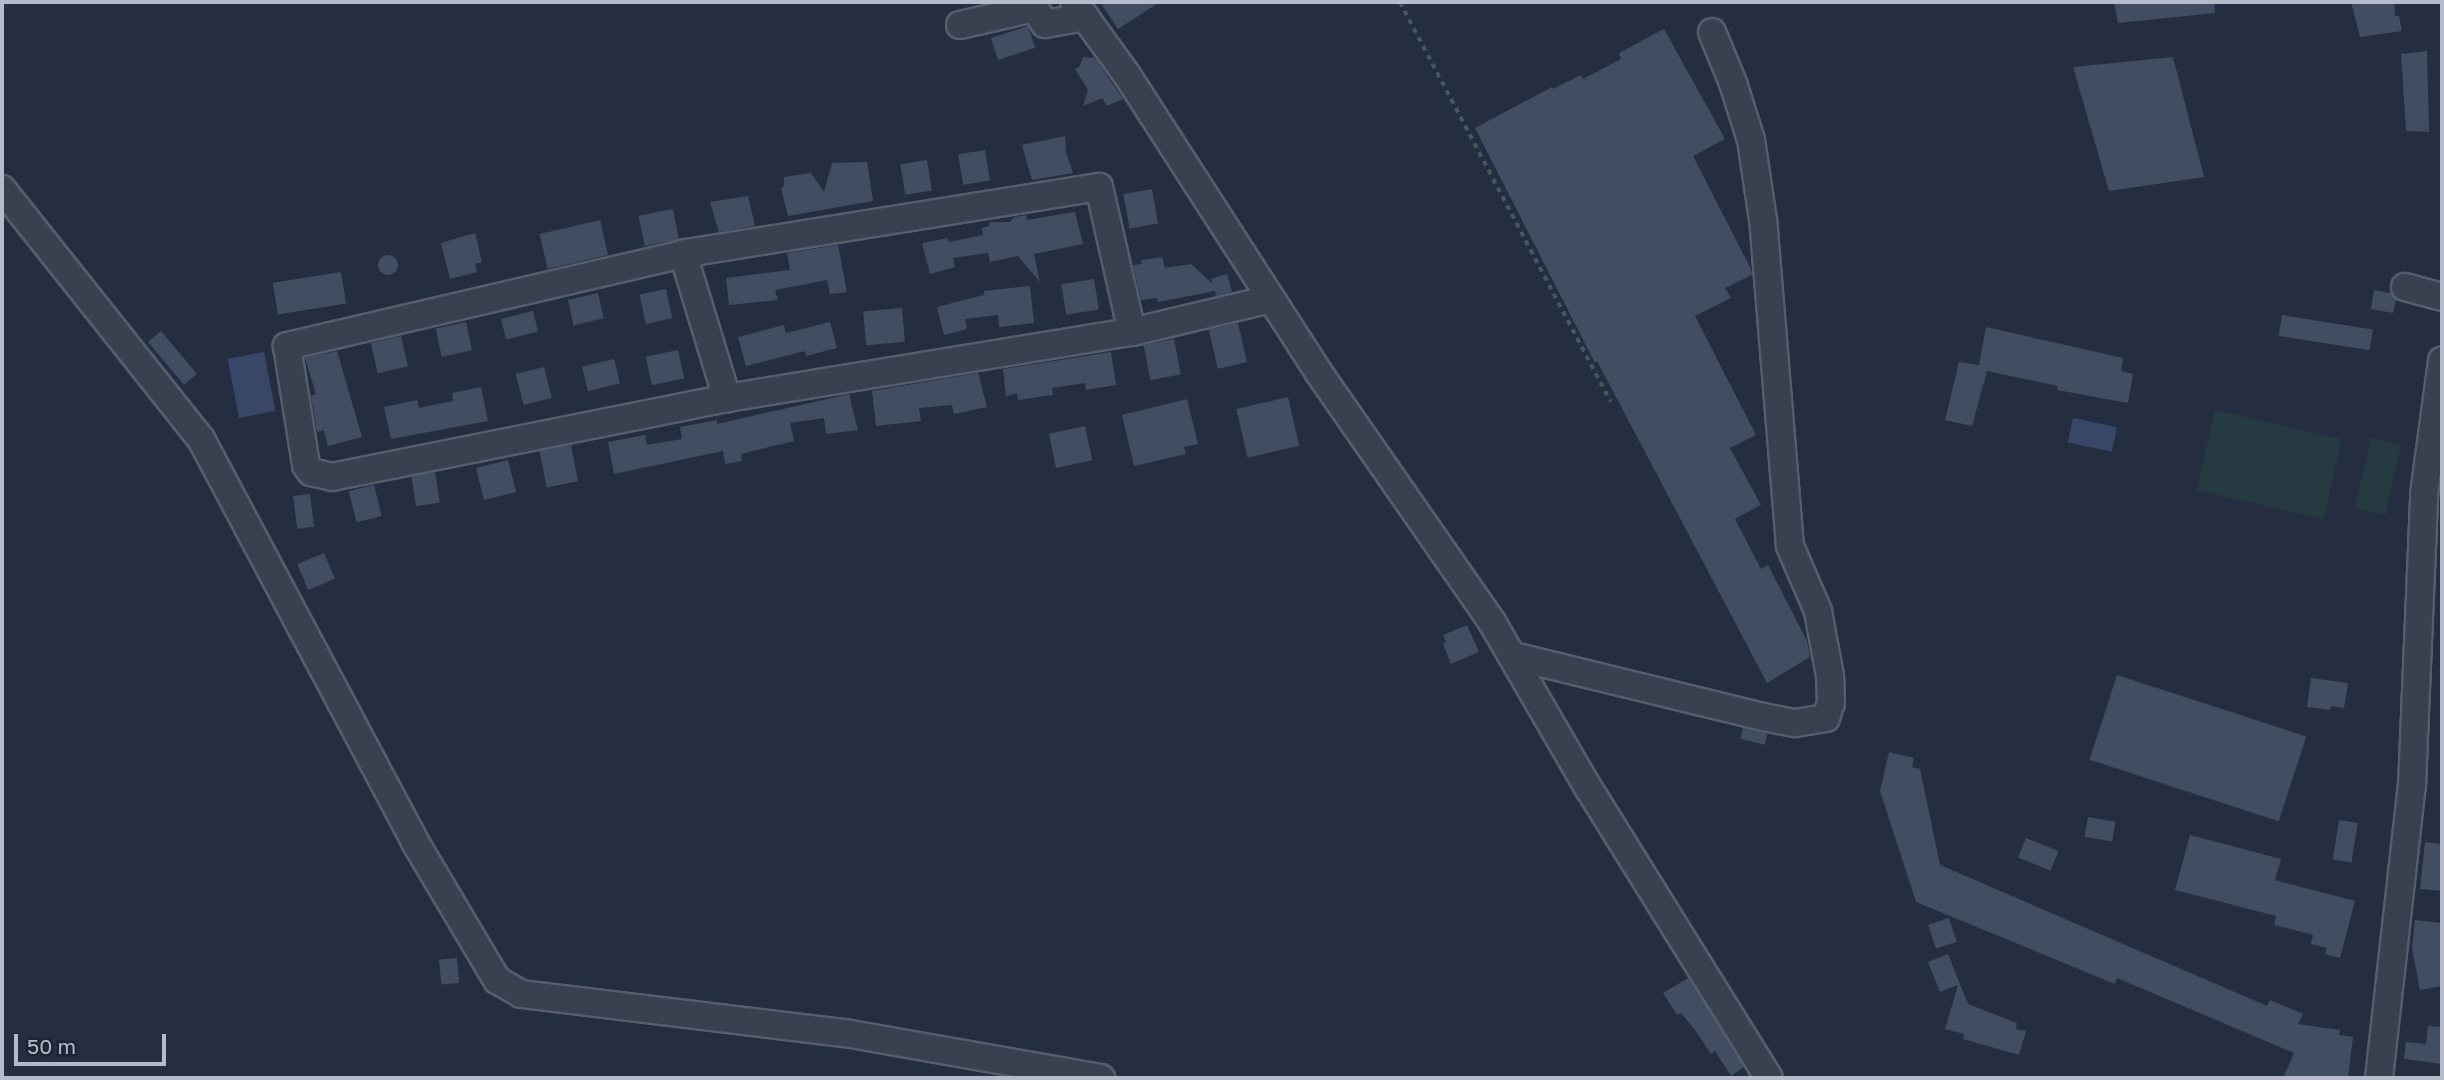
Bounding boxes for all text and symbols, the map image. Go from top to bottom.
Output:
scale bar [18,1020,170,1064]
text: 50 m [27,1033,76,1059]

